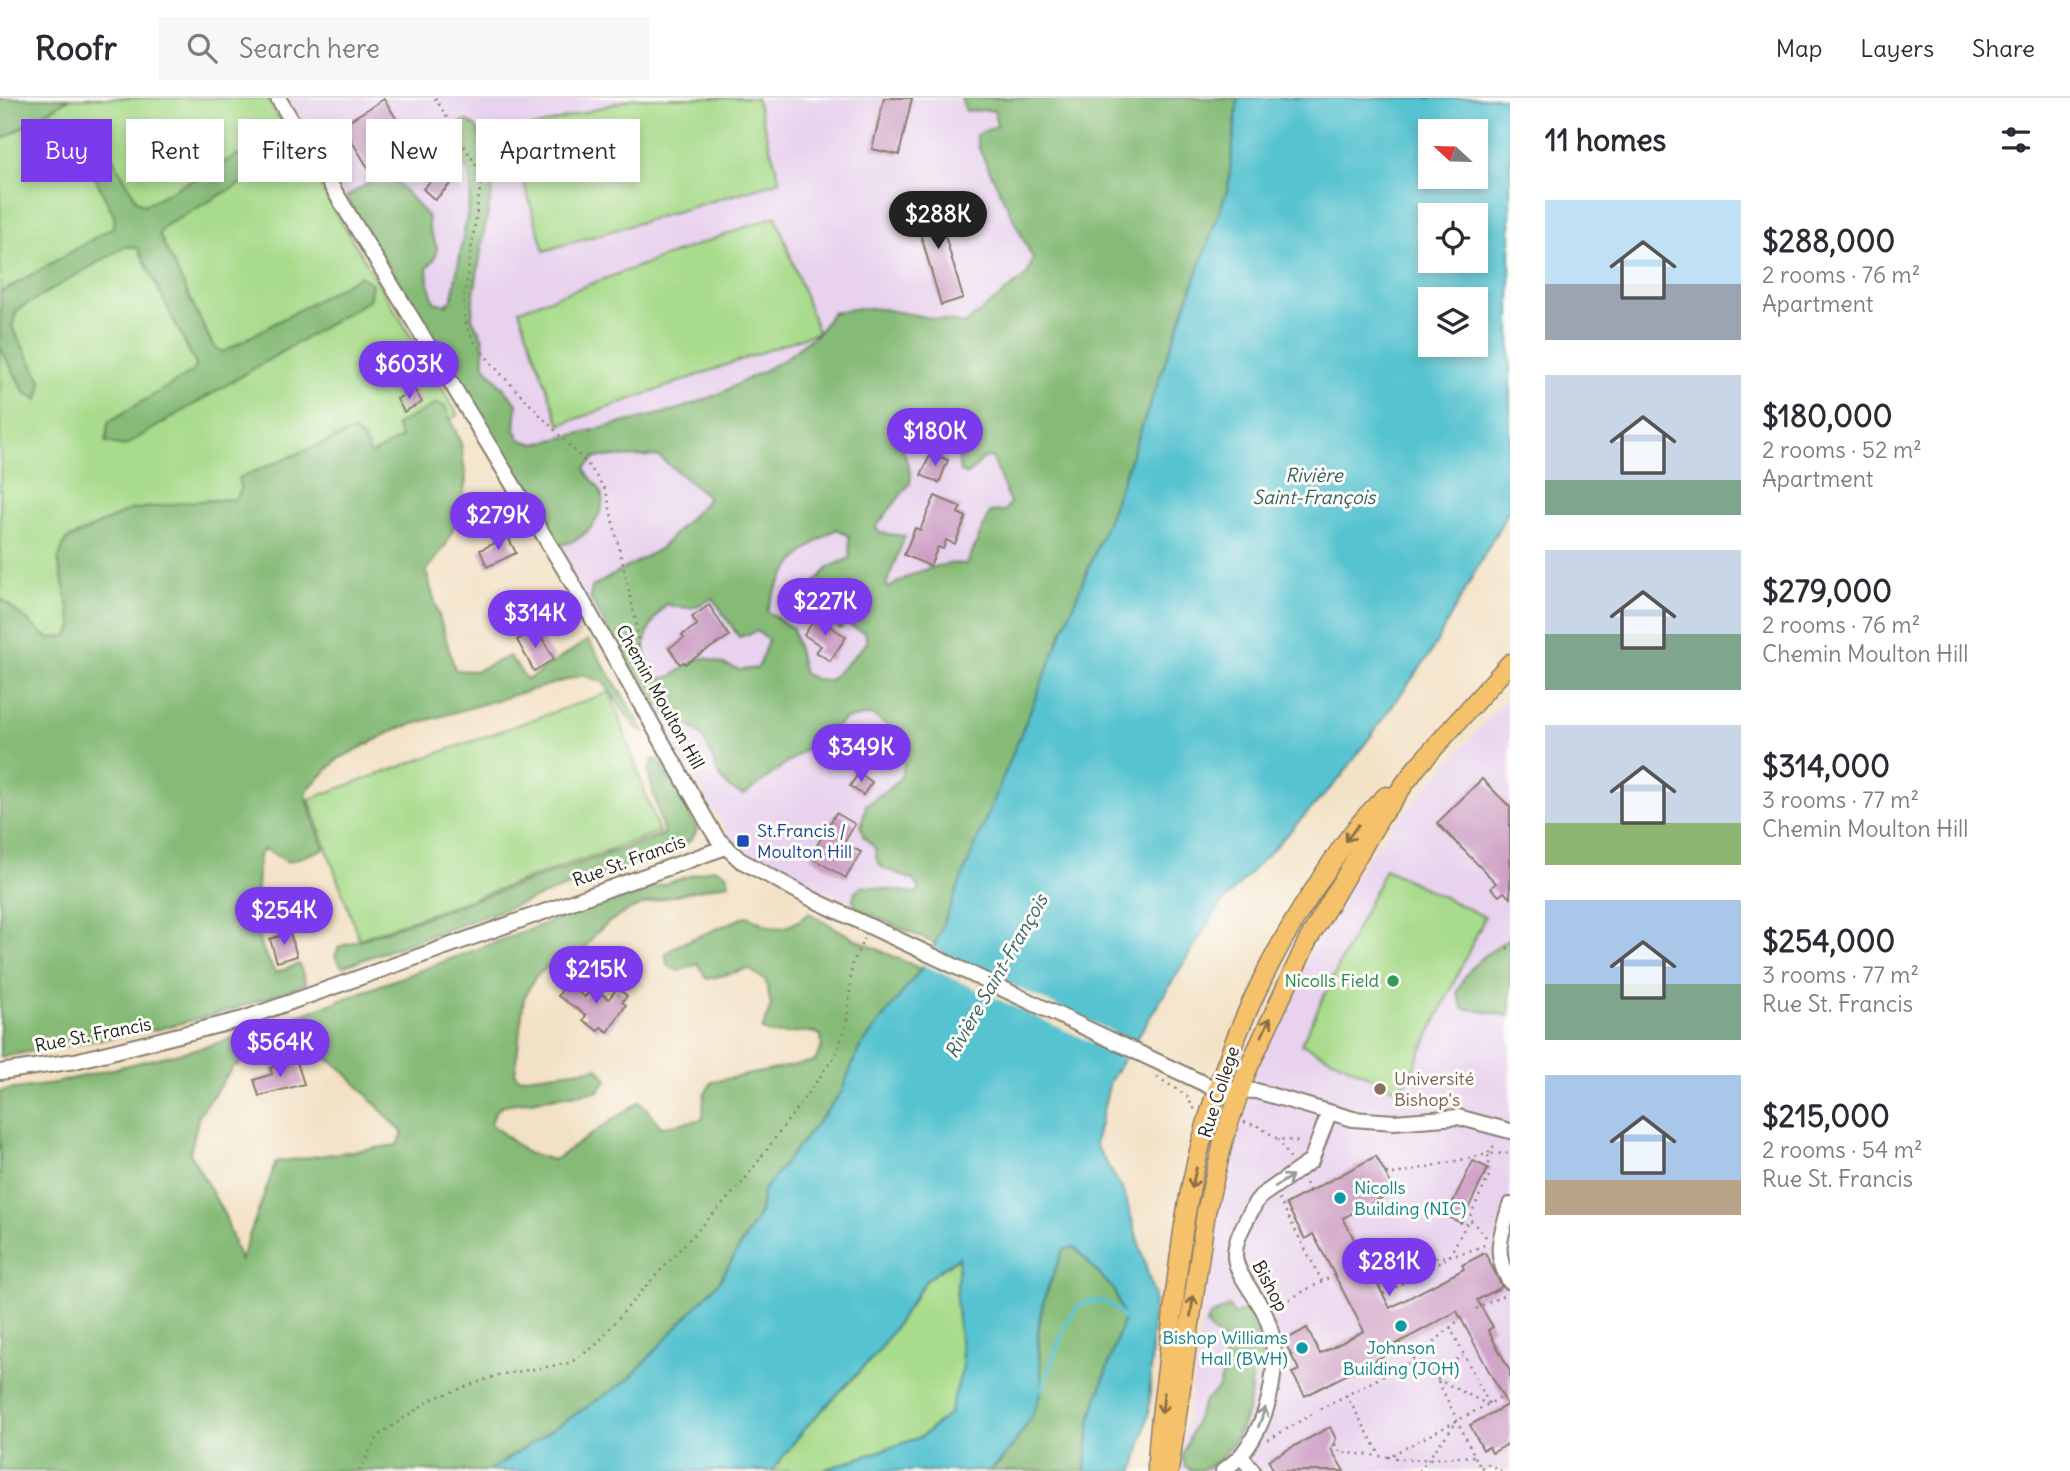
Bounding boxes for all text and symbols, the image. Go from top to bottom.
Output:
search box [159,17,649,80]
text: Roofr [35,27,117,69]
icon: search [183,29,221,67]
text: Search here [239,32,380,65]
text: Map [1776,33,1822,63]
text: Layers [1860,33,1934,63]
text: Share [1972,33,2035,63]
chip: Buy [21,119,112,182]
chip: Rent [126,119,224,182]
chip: Filters [238,119,352,182]
chip: New [366,119,462,182]
chip: Apartment [476,119,640,182]
north arrow [1418,119,1488,189]
map controls [1418,119,1488,357]
text: 11 homes [1545,121,1666,159]
icon: filters [1997,121,2035,159]
pin: $288K [889,192,987,251]
text: $288K [905,199,971,228]
button: locate [1418,203,1488,273]
text: $288,000 [1762,222,1895,260]
icon: home [1601,228,1685,312]
text: 2 rooms · 76 m² [1762,260,1920,289]
button: layers [1418,287,1488,357]
text: Apartment [1762,289,1874,318]
pin: $603K [360,342,458,401]
text: $603K [375,349,443,378]
text: $180,000 [1762,397,1893,435]
icon: home [1601,403,1685,487]
pin: $180K [886,408,984,468]
text: $180K [903,416,967,445]
text: 2 rooms · 52 m² [1762,435,1922,464]
water label: Rivière Saint-François [1252,463,1377,509]
text: Apartment [1762,464,1874,493]
pin: $279K [449,492,547,552]
text: $279K [466,500,530,529]
text: $279,000 [1762,572,1892,610]
pin: $227K [776,578,874,638]
icon: home [1601,578,1685,662]
text: $227K [793,586,857,615]
pin: $314K [486,590,584,650]
text: $314K [504,598,566,627]
text: 2 rooms · 76 m² [1762,610,1920,639]
street label: Chemin Moulton Hill [611,621,710,773]
text: Chemin Moulton Hill [1762,639,1968,668]
pin: $349K [812,724,910,784]
text: $349K [828,732,894,761]
text: $314,000 [1762,747,1890,785]
icon: home [1601,753,1685,837]
text: 3 rooms · 77 m² [1762,785,1919,814]
text: Chemin Moulton Hill [1762,814,1968,843]
place label: St.Francis / Moulton Hill [757,819,852,863]
one-way arrow [1345,824,1360,842]
street label: Rue St. Francis [569,830,688,892]
marker: St.Francis / Moulton Hill [735,833,751,849]
pin: $254K [235,888,333,947]
water label: Rivière Saint-François [939,889,1053,1062]
text: $254K [251,895,317,924]
text: $254,000 [1762,922,1895,960]
icon: home [1601,928,1685,1012]
pin: $215K [547,946,645,1006]
text: $215K [565,954,627,983]
text: 3 rooms · 77 m² [1762,960,1919,989]
place label: Nicolls Field [1284,969,1379,992]
marker: Nicolls Field [1385,973,1401,989]
text: Rue St. Francis [1762,989,1913,1018]
street label: Rue St. Francis [33,1012,153,1057]
one-way arrow [1260,1017,1273,1039]
pin: $564K [231,1020,329,1079]
text: $564K [247,1027,313,1056]
street label: Rue College [1193,1043,1244,1141]
place label: Université Bishop's [1394,1067,1474,1111]
marker: Université Bishop's [1372,1081,1388,1097]
text: $215,000 [1762,1097,1890,1135]
icon: home [1601,1103,1685,1187]
text: 2 rooms · 54 m² [1762,1135,1923,1164]
text: Rue St. Francis [1762,1164,1913,1193]
one-way arrow [1186,1166,1200,1189]
one-way arrow [1273,1173,1293,1187]
place label: Nicolls Building (NIC) [1354,1176,1466,1220]
marker: Nicolls Building (NIC) [1332,1190,1348,1206]
pin: $281K [1340,1238,1438,1298]
text: $281K [1358,1246,1420,1275]
street label: Bishop [1247,1256,1293,1315]
one-way arrow [1186,1296,1199,1318]
marker: Johnson Building (JOH) [1393,1318,1409,1334]
place label: Bishop Williams Hall (BWH) [1162,1326,1288,1370]
place label: Johnson Building (JOH) [1343,1336,1459,1380]
marker: Bishop Williams Hall (BWH) [1294,1340,1310,1356]
one-way arrow [1156,1391,1169,1414]
one-way arrow [1257,1406,1269,1428]

